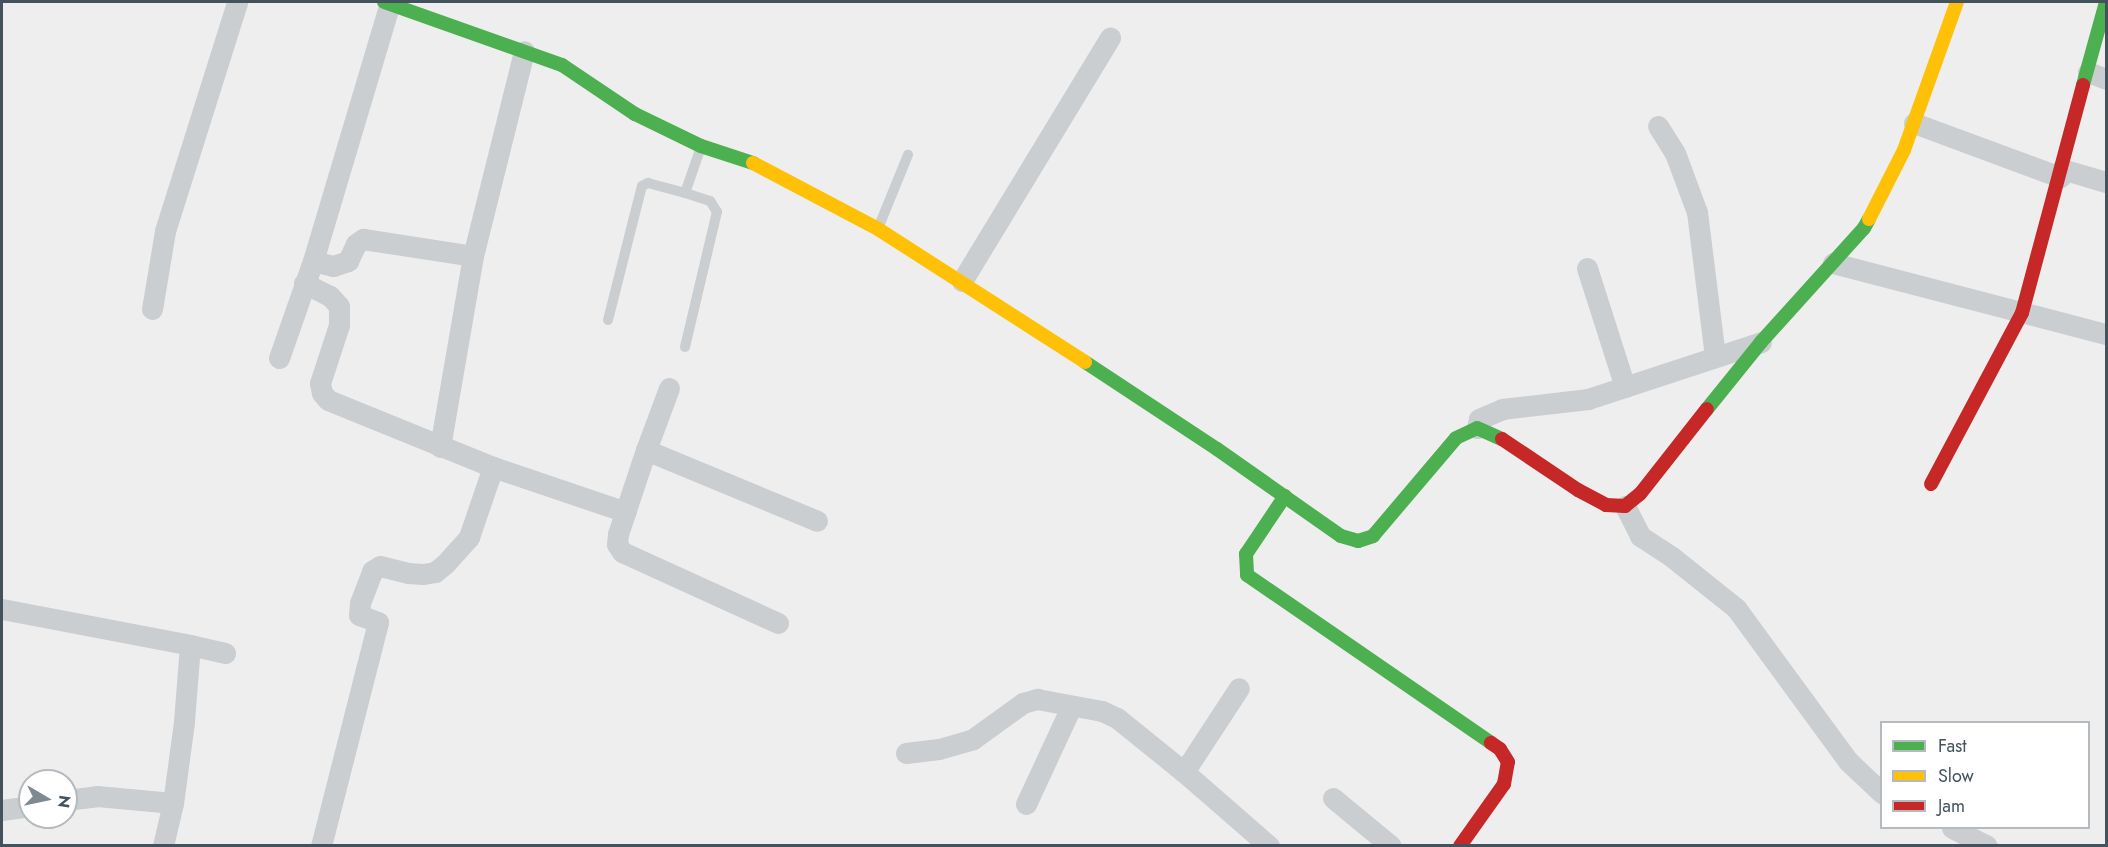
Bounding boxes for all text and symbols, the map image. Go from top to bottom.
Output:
legend [1880,721,2090,829]
text: Fast [1938,733,1967,759]
text: Slow [1938,763,1974,789]
north arrow [18,769,78,829]
text: Jam [1938,793,1965,819]
text: N [52,794,77,810]

